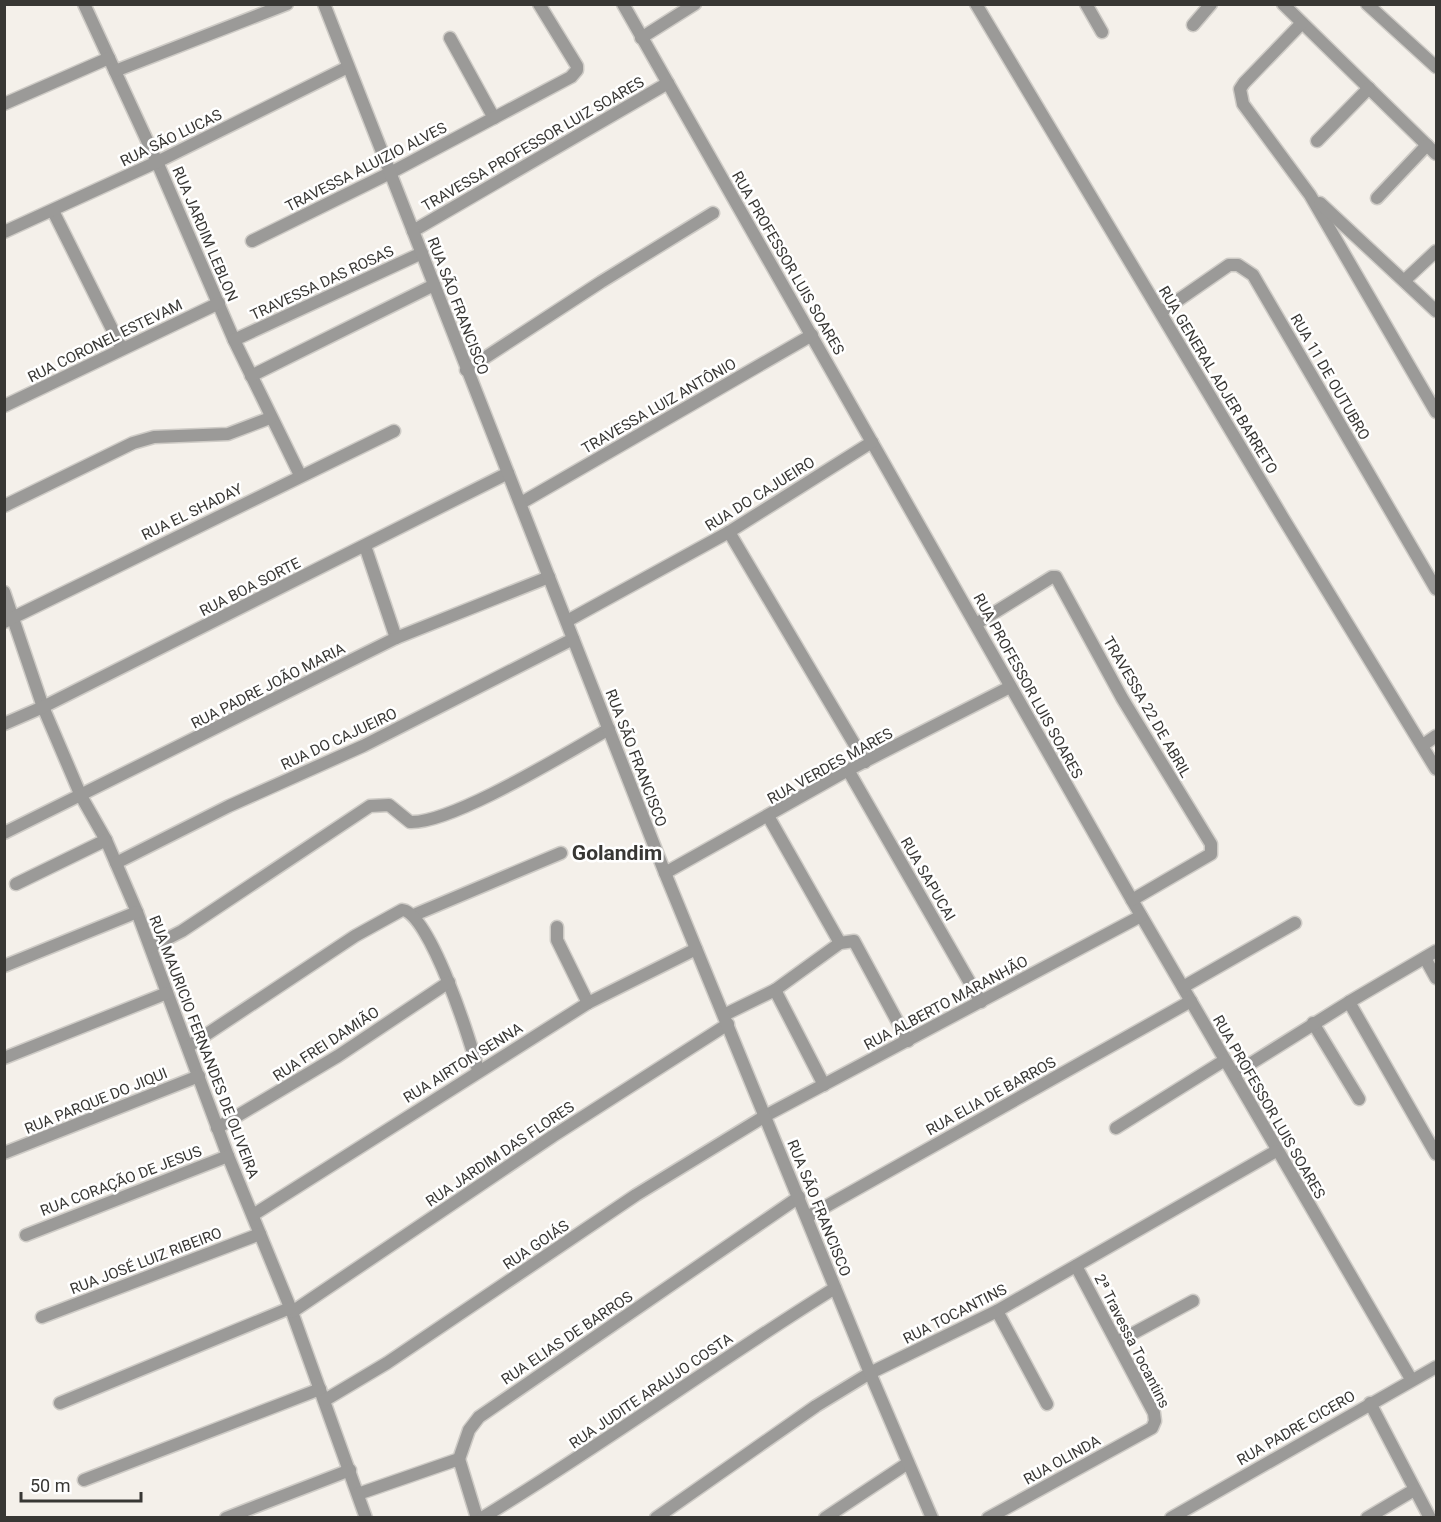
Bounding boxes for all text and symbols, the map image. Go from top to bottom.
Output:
street label: TRAVESSA PROFESSOR LUIZ SOARES [419,73,647,215]
street label: RUA SÃO LUCAS [117,106,225,170]
street label: TRAVESSA ALUIZIO ALVES [282,118,450,216]
street label: RUA JARDIM LEBLON [168,164,242,304]
street label: RUA PROFESSOR LUIS SOARES [728,168,848,358]
street label: RUA SÃO FRANCISCO [423,235,493,377]
street label: TRAVESSA DAS ROSAS [248,242,397,324]
street label: RUA GENERAL ADJER BARRETO [1155,283,1281,477]
street label: RUA CORONEL ESTEVAM [25,296,185,386]
street label: RUA 11 DE OUTUBRO [1287,311,1373,443]
street label: TRAVESSA LUIZ ANTÔNIO [579,354,739,458]
street label: RUA DO CAJUEIRO [702,453,818,535]
street label: RUA EL SHADAY [139,480,245,544]
street label: RUA BOA SORTE [197,554,304,620]
street label: RUA PROFESSOR LUIS SOARES [969,590,1087,782]
street label: TRAVESSA 22 DE ABRIL [1099,633,1195,781]
street label: RUA PADRE JOÃO MARIA [188,639,348,733]
street label: RUA SÃO FRANCISCO [601,687,671,829]
street label: RUA DO CAJUEIRO [278,704,400,774]
street label: RUA VERDES MARES [764,724,896,808]
street label: RUA SAPUCAI [897,834,959,924]
district label: Golandim [572,841,662,865]
street label: RUA MAURICIO FERNANDES DE OLIVEIRA [145,913,263,1181]
street label: RUA ALBERTO MARANHÃO [861,952,1031,1054]
street label: RUA FREI DAMIÃO [270,1003,382,1085]
street label: RUA PROFESSOR LUIS SOARES [1209,1012,1329,1202]
street label: RUA AIRTON SENNA [400,1019,526,1107]
street label: RUA ELIA DE BARROS [923,1053,1059,1139]
street label: RUA PARQUE DO JIQUI [22,1064,170,1138]
street label: RUA JARDIM DAS FLORES [422,1098,578,1210]
street label: RUA SÃO FRANCISCO [783,1137,855,1279]
street label: RUA CORAÇÃO DE JESUS [38,1142,204,1220]
street label: RUA GOIÁS [500,1216,573,1274]
street label: RUA JOSÉ LUIZ RIBEIRO [68,1224,224,1298]
street label: 2ª Travessa Tocantins [1090,1271,1174,1411]
street label: RUA TOCANTINS [900,1280,1010,1348]
street label: RUA ELIAS DE BARROS [498,1287,636,1389]
street label: RUA JUDITE ARAUJO COSTA [566,1329,736,1452]
street label: RUA PADRE CICERO [1234,1387,1358,1469]
street label: RUA OLINDA [1020,1431,1104,1488]
scale bar [21,1465,141,1503]
text: 50 m [30,1475,70,1496]

